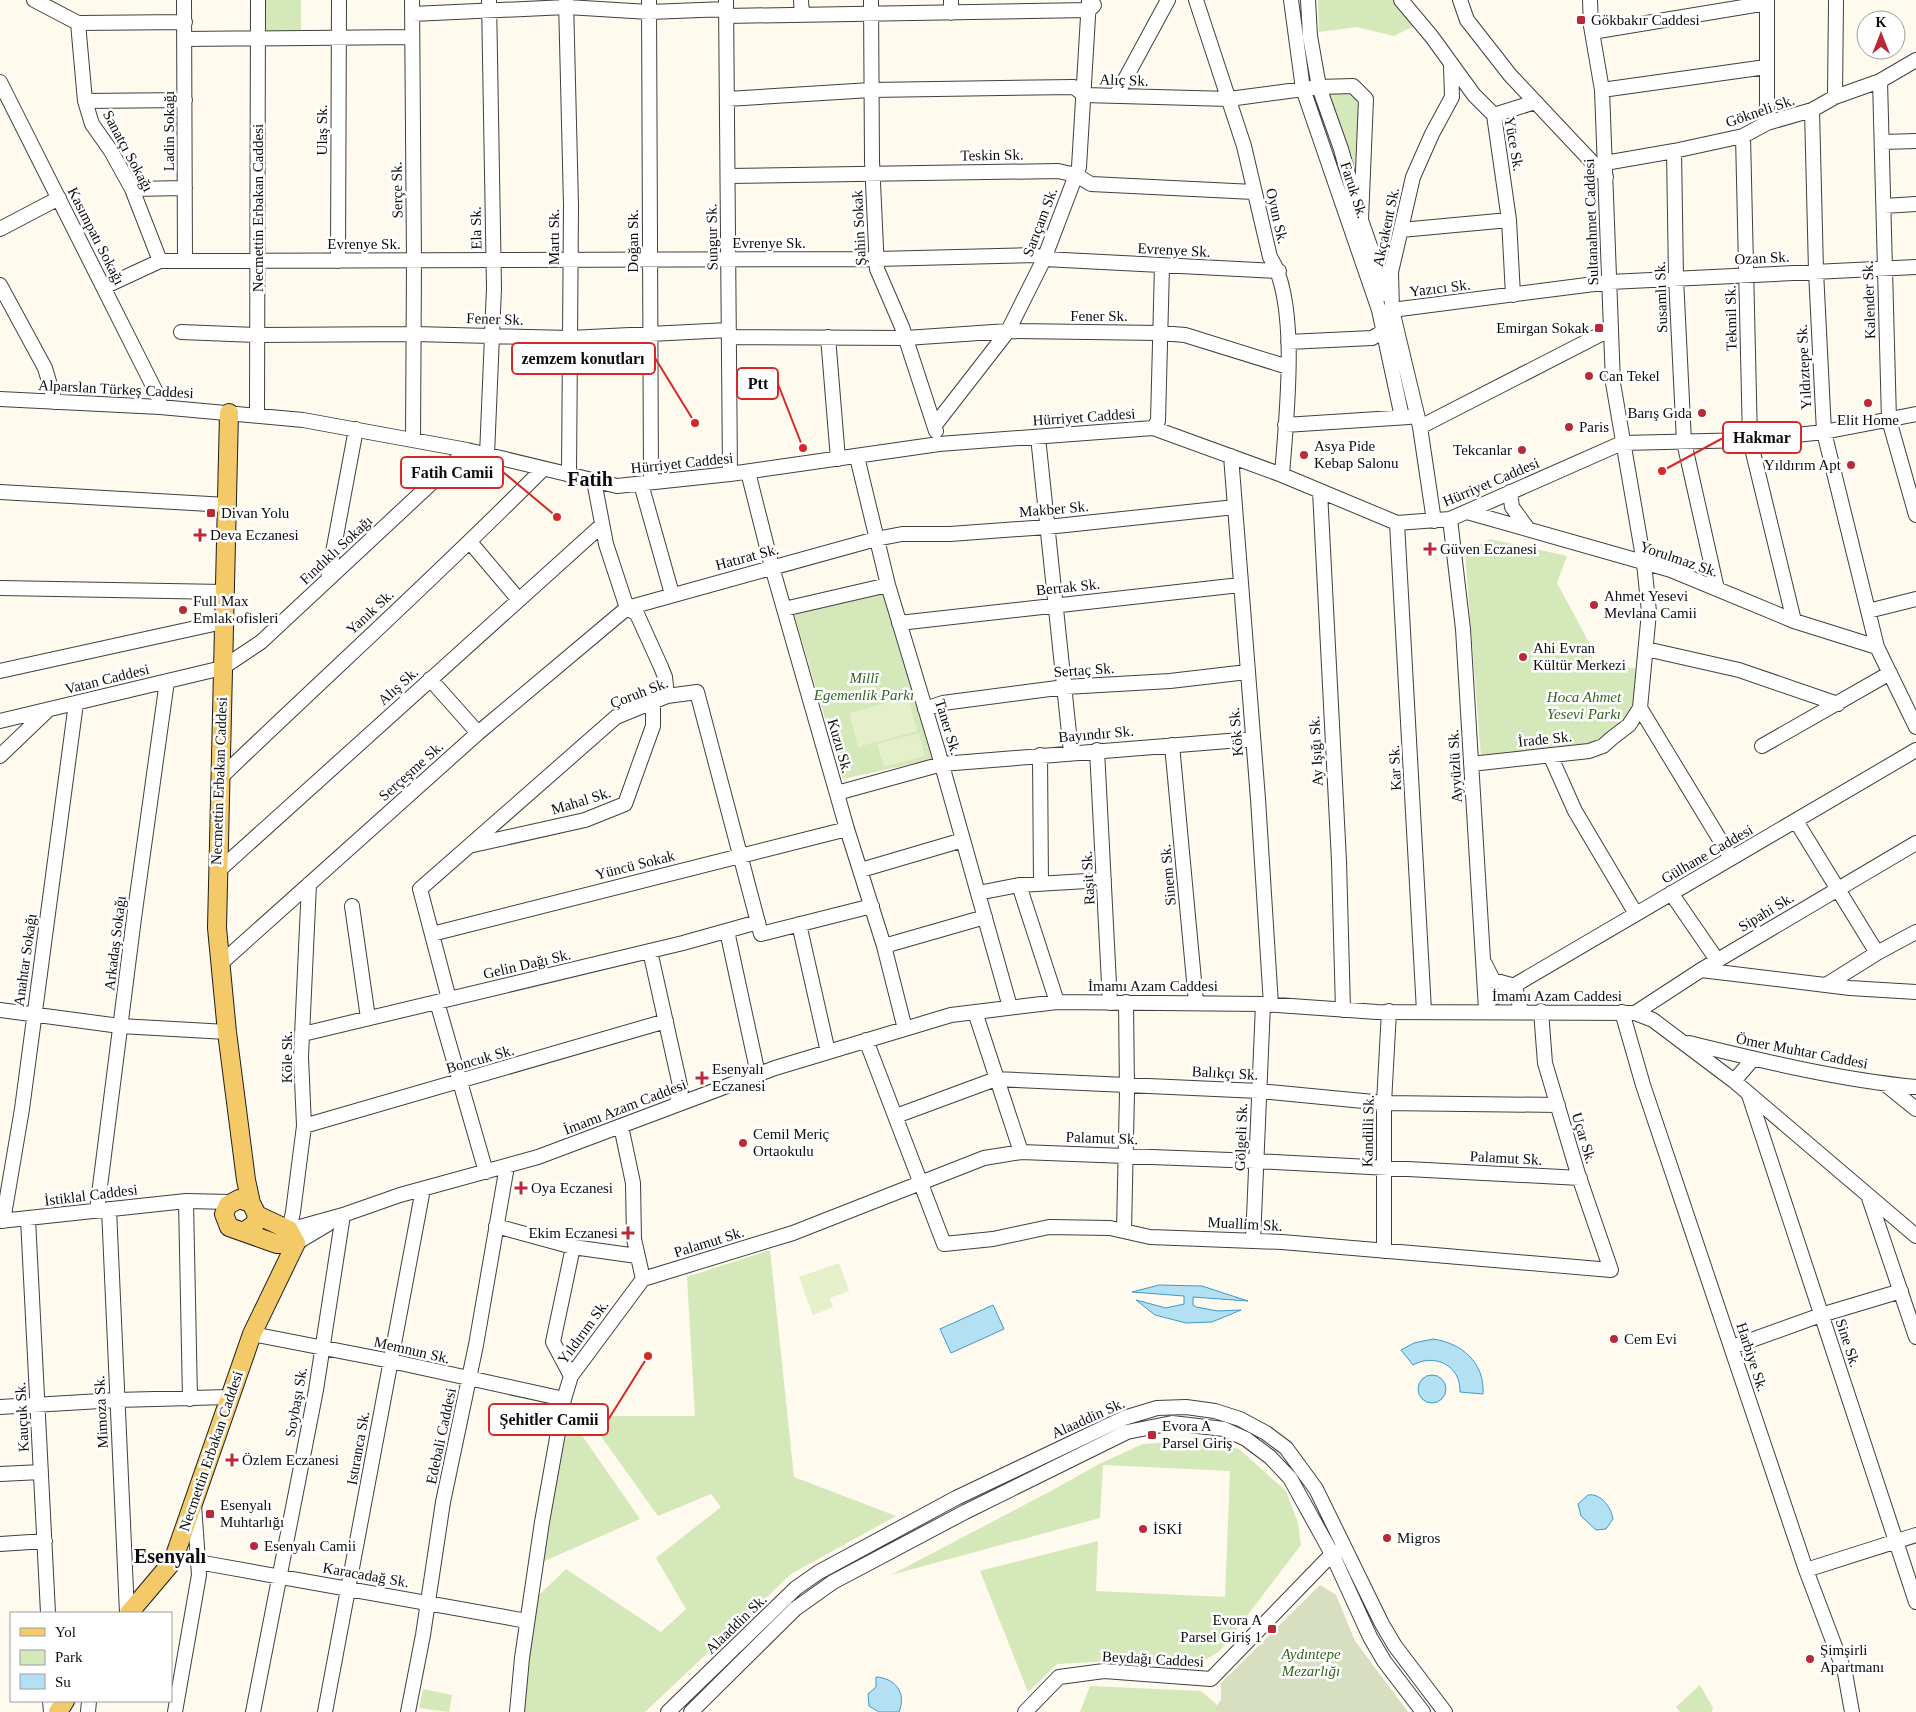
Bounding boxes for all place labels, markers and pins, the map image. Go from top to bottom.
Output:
place label: Gökbakır Caddesi [1591,12,1700,28]
marker: Gökbakır Caddesi [1575,14,1587,26]
place label: Emirgan Sokak [1496,320,1589,336]
marker: Emirgan Sokak [1593,322,1605,334]
callout: zemzem konutları [512,343,655,374]
callout: Ptt [737,368,778,399]
place label: Can Tekel [1599,368,1660,384]
marker: Can Tekel [1583,370,1595,382]
marker: Elit Home [1862,397,1874,409]
place label: Barış Gıda [1627,405,1692,421]
marker: Barış Gıda [1696,407,1708,419]
place label: Elit Home [1837,412,1899,428]
place label: Paris [1579,419,1609,435]
marker: Paris [1563,421,1575,433]
callout: Hakmar [1723,422,1801,453]
place label: Asya Pide Kebap Salonu [1314,438,1399,471]
place label: Tekcanlar [1453,442,1512,458]
marker: Tekcanlar [1516,444,1528,456]
marker: Asya Pide Kebap Salonu [1298,449,1310,461]
callout: Fatih Camii [401,457,503,488]
place label: Yıldırım Apt [1764,457,1842,473]
marker: Yıldırım Apt [1845,459,1857,471]
place label: Divan Yolu [221,505,290,521]
marker: Divan Yolu [205,507,217,519]
place label: Deva Eczanesi [210,527,299,543]
marker: Deva Eczanesi [194,529,206,541]
place label: Güven Eczanesi [1440,541,1537,557]
marker: Güven Eczanesi [1424,543,1436,555]
place label: Ahmet Yesevi Mevlana Camii [1604,588,1697,621]
place label: Full Max Emlak ofisleri [193,593,278,626]
marker: Ahmet Yesevi Mevlana Camii [1588,599,1600,611]
marker: Full Max Emlak ofisleri [177,604,189,616]
place label: Ahi Evran Kültür Merkezi [1533,640,1626,673]
marker: Ahi Evran Kültür Merkezi [1517,651,1529,663]
place label: Esenyalı Eczanesi [712,1061,765,1094]
marker: Esenyalı Eczanesi [696,1072,708,1084]
place label: Cemil Meriç Ortaokulu [753,1126,830,1159]
marker: Cemil Meriç Ortaokulu [737,1137,749,1149]
place label: Oya Eczanesi [531,1180,613,1196]
marker: Oya Eczanesi [515,1182,527,1194]
place label: Ekim Eczanesi [528,1225,618,1241]
marker: Ekim Eczanesi [622,1227,634,1239]
place label: Cem Evi [1624,1331,1677,1347]
marker: Cem Evi [1608,1333,1620,1345]
callout: Şehitler Camii [489,1404,608,1435]
place label: Evora A Parsel Giriş [1162,1418,1233,1451]
marker: Evora A Parsel Giriş [1146,1429,1158,1441]
place label: Özlem Eczanesi [242,1452,339,1468]
marker: Özlem Eczanesi [226,1454,238,1466]
place label: Esenyalı Muhtarlığı [220,1497,284,1530]
marker: Esenyalı Muhtarlığı [204,1508,216,1520]
place label: İSKİ [1153,1521,1182,1537]
marker: İSKİ [1137,1523,1149,1535]
place label: Migros [1397,1530,1441,1546]
marker: Migros [1381,1532,1393,1544]
place label: Esenyalı Camii [264,1538,356,1554]
marker: Esenyalı Camii [248,1540,260,1552]
place label: Evora A Parsel Giriş 1 [1180,1612,1262,1645]
marker: Evora A Parsel Giriş 1 [1266,1623,1278,1635]
place label: Şimşirli Apartmanı [1820,1642,1884,1675]
marker: Şimşirli Apartmanı [1804,1653,1816,1665]

